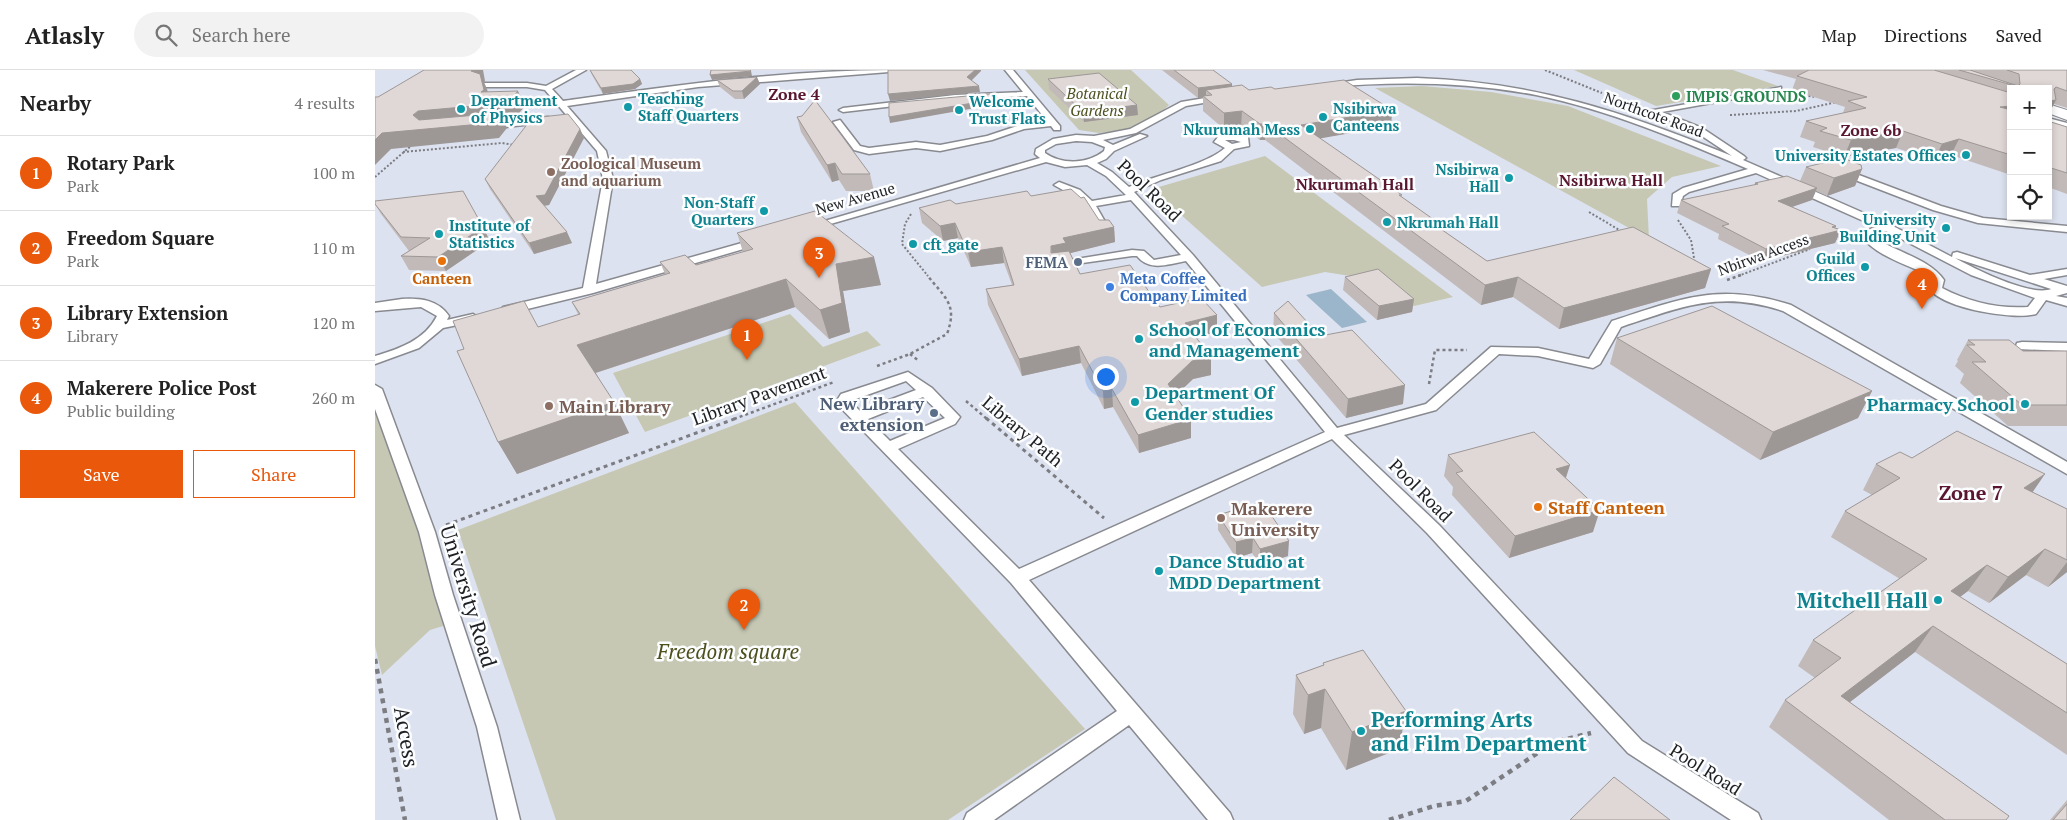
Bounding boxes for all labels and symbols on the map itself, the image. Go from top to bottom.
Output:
district label: Zone 4 [768,83,820,105]
park label: Botanical Gardens [1066,83,1128,120]
place label: IMPIS GROUNDS [1686,86,1806,106]
street label: Northcote Road [1601,87,1707,141]
place label: Teaching Staff Quarters [638,88,739,125]
place label: Department of Physics [471,90,558,127]
marker: IMPIS GROUNDS [1670,90,1682,102]
place label: Welcome Trust Flats [969,91,1046,128]
place label: Nsibirwa Canteens [1333,98,1400,135]
marker: Teaching Staff Quarters [622,101,634,113]
marker: Department of Physics [455,103,467,115]
marker: Welcome Trust Flats [953,104,965,116]
marker: Nsibirwa Canteens [1317,111,1329,123]
place label: Nkurumah Mess [1183,119,1300,139]
district label: Zone 6b [1841,119,1901,141]
marker: Nkurumah Mess [1304,123,1316,135]
place label: University Estates Offices [1775,145,1956,165]
marker: University Estates Offices [1960,149,1972,161]
place label: Zoological Museum and aquarium [561,153,701,190]
street label: Pool Road [1113,154,1187,226]
place label: Nsibirwa Hall [1435,159,1500,196]
marker: Zoological Museum and aquarium [545,166,557,178]
district label: Nsibirwa Hall [1559,169,1663,191]
marker: Nsibirwa Hall [1503,172,1515,184]
district label: Nkurumah Hall [1296,173,1414,195]
street label: New Avenue [813,177,897,219]
place label: Non-Staff Quarters [684,192,755,229]
marker: Non-Staff Quarters [758,205,770,217]
place label: University Building Unit [1839,209,1937,246]
place label: Nkrumah Hall [1397,212,1499,232]
place label: Institute of Statistics [449,215,531,252]
marker: Nkrumah Hall [1381,216,1393,228]
marker: University Building Unit [1940,222,1952,234]
marker: Institute of Statistics [433,228,445,240]
street label: Nbirwa Access [1715,228,1811,280]
place label: cft_gate [923,234,979,254]
pin: 3 [803,237,835,278]
marker: cft_gate [907,238,919,250]
place label: Guild Offices [1806,248,1855,285]
place label: FEMA [1025,252,1068,272]
marker: Canteen [436,255,448,267]
marker: FEMA [1072,256,1084,268]
marker: Guild Offices [1859,261,1871,273]
place label: Canteen [412,268,472,288]
place label: Meta Coffee Company Limited [1120,268,1247,305]
pin: 4 [1906,268,1938,309]
marker: Meta Coffee Company Limited [1104,281,1116,293]
place label: School of Economics and Management [1149,317,1326,362]
pin: 1 [731,319,763,360]
marker: School of Economics and Management [1133,333,1145,345]
street label: Library Pavement [688,359,830,430]
your location [1093,364,1119,390]
place label: Department Of Gender studies [1145,380,1275,425]
street label: Library Path [977,390,1069,472]
place label: New Library extension [820,391,924,436]
place label: Pharmacy School [1867,392,2015,416]
place label: Main Library [559,394,671,418]
marker: Department Of Gender studies [1129,396,1141,408]
marker: Pharmacy School [2019,398,2031,410]
marker: Main Library [543,400,555,412]
marker: New Library extension [928,407,940,419]
street label: Pool Road [1384,453,1458,527]
district label: Zone 7 [1939,479,2003,506]
place label: Staff Canteen [1548,495,1665,519]
place label: Makerere University [1231,496,1319,541]
marker: Staff Canteen [1532,501,1544,513]
marker: Makerere University [1215,512,1227,524]
street label: University Road [434,521,504,671]
place label: Dance Studio at MDD Department [1169,549,1321,594]
marker: Dance Studio at MDD Department [1153,565,1165,577]
place label: Mitchell Hall [1797,586,1928,614]
pin: 2 [728,589,760,630]
marker: Mitchell Hall [1932,594,1944,606]
park label: Freedom square [656,637,799,665]
street label: Access [388,704,426,770]
place label: Performing Arts and Film Department [1371,705,1587,757]
marker: Performing Arts and Film Department [1355,725,1367,737]
street label: Pool Road [1666,738,1746,800]

